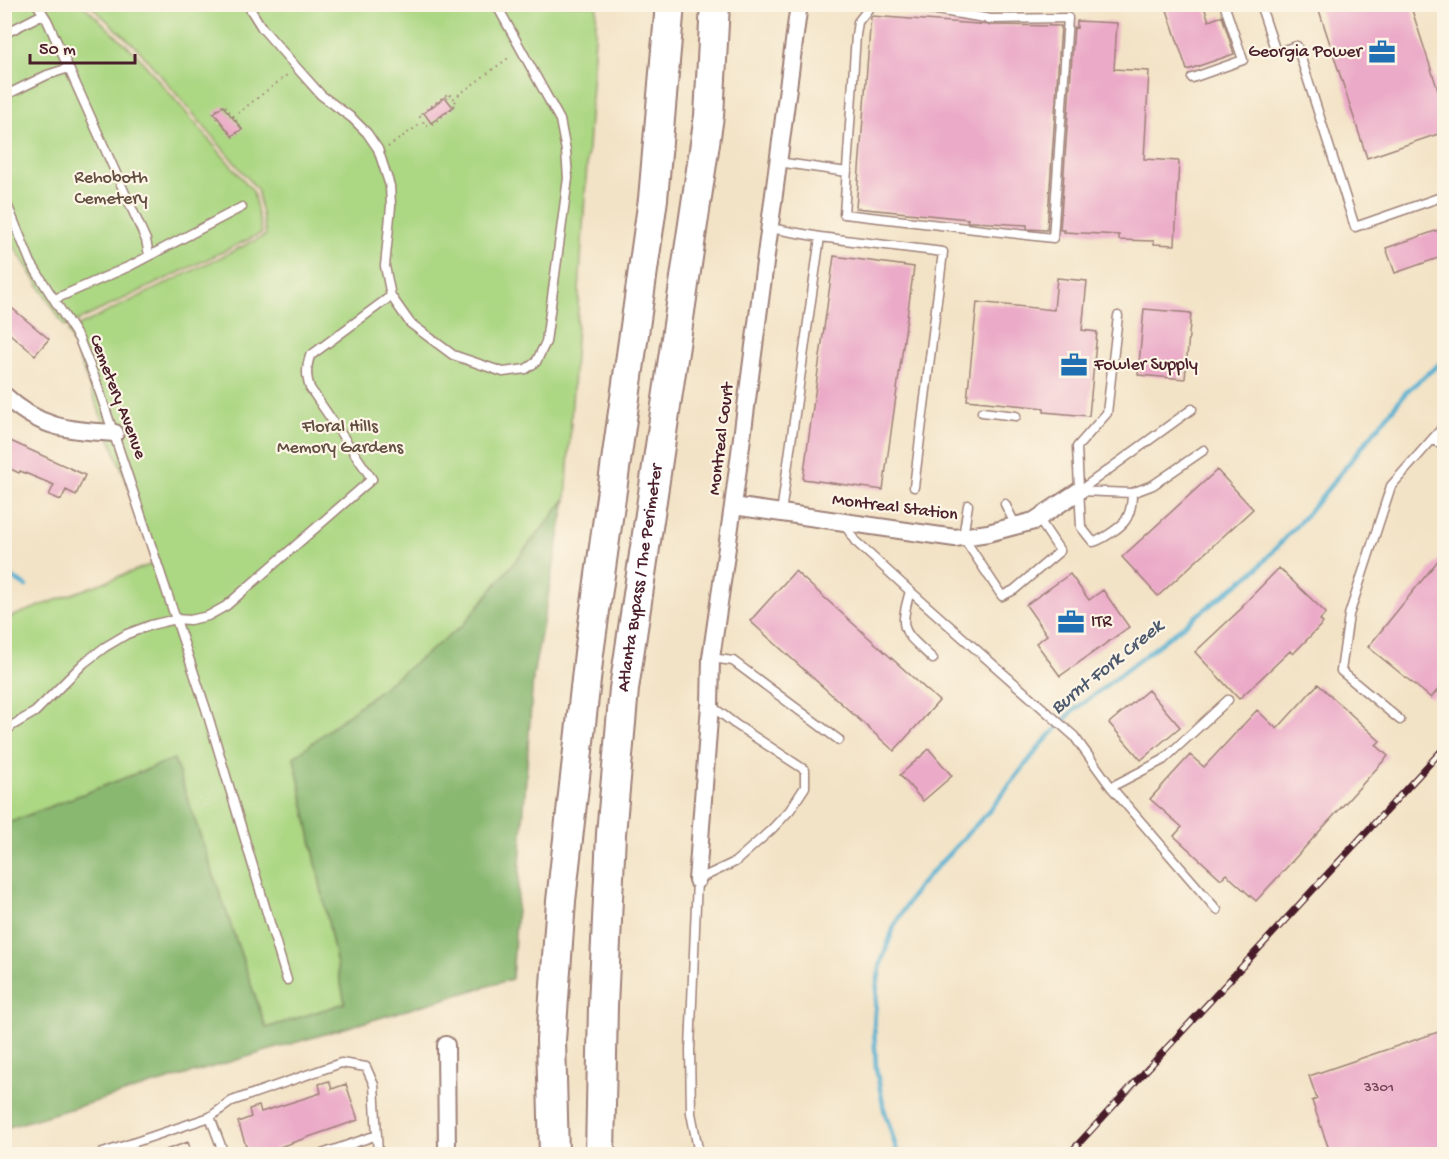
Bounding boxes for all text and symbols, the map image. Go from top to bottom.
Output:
scale bar [30,27,135,65]
office icon: Georgia Power [1367,37,1397,67]
text: 50 m [39,40,76,61]
place label: Georgia Power [1248,42,1364,63]
park label: Rehoboth Cemetery [74,168,148,210]
street label: Cemetery Avenue [84,332,151,463]
office icon: Fowler Supply [1059,350,1089,380]
place label: Fowler Supply [1093,355,1198,376]
street label: Montreal Court [705,380,740,496]
park label: Floral Hills Memory Gardens [277,417,404,459]
street label: Atlanta Bypass / The Perimeter [613,461,668,693]
street label: Montreal Station [831,490,959,526]
office icon: ITR [1056,607,1086,637]
place label: ITR [1091,612,1112,633]
water label: Burnt Fork Creek [1047,614,1170,720]
house number: 3301 [1363,1079,1394,1097]

